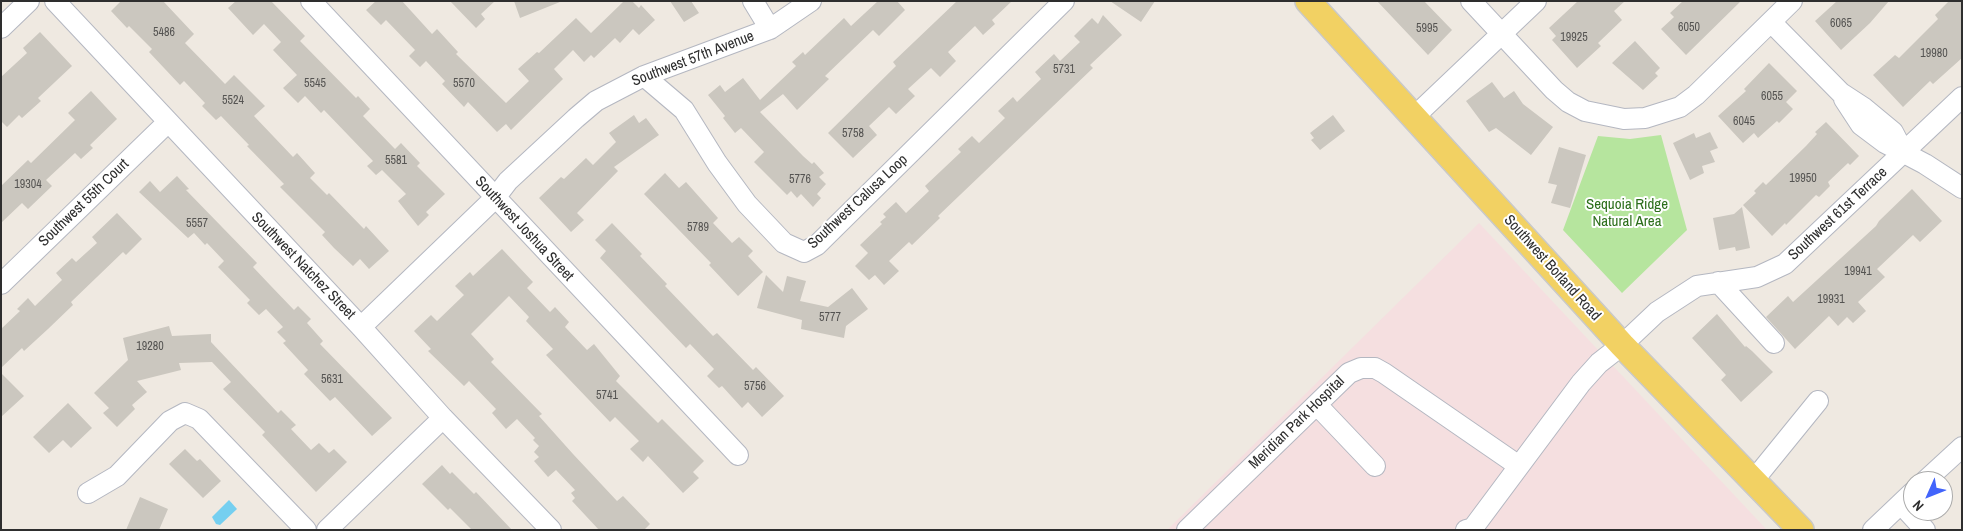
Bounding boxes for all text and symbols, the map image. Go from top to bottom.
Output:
house number: 6065 [1830,17,1852,31]
house number: 6050 [1678,21,1700,35]
house number: 5995 [1416,22,1438,36]
house number: 5486 [153,26,175,40]
street label: Southwest 57th Avenue [629,27,757,91]
house number: 19925 [1560,31,1588,45]
house number: 19980 [1920,47,1948,61]
house number: 5731 [1053,63,1075,77]
house number: 5545 [304,77,326,91]
house number: 5570 [453,77,475,91]
house number: 6055 [1761,90,1783,104]
house number: 5524 [222,94,244,108]
house number: 6045 [1733,115,1755,129]
house number: 5758 [842,127,864,141]
street label: Southwest Calusa Loop [804,151,912,253]
house number: 5581 [385,154,407,168]
street label: Southwest 55th Court [35,155,133,251]
street label: Southwest 61st Terrace [1785,164,1891,264]
house number: 19950 [1789,172,1817,186]
street label: Southwest Joshua Street [471,173,577,285]
house number: 5776 [789,173,811,187]
house number: 19304 [14,178,42,192]
park label: Sequoia Ridge Natural Area [1586,196,1668,231]
street label: Southwest Natchez Street [247,209,359,323]
street label: Southwest Borland Road [1500,211,1604,325]
house number: 5557 [186,217,208,231]
house number: 5789 [687,221,709,235]
house number: 19941 [1844,265,1872,279]
house number: 19931 [1817,293,1845,307]
house number: 5777 [819,311,841,325]
house number: 19280 [136,340,164,354]
house number: 5631 [321,373,343,387]
street label: Meridian Park Hospital [1246,373,1348,473]
house number: 5756 [744,380,766,394]
house number: 5741 [596,389,618,403]
north arrow [1903,471,1953,521]
text: N [1909,496,1927,515]

